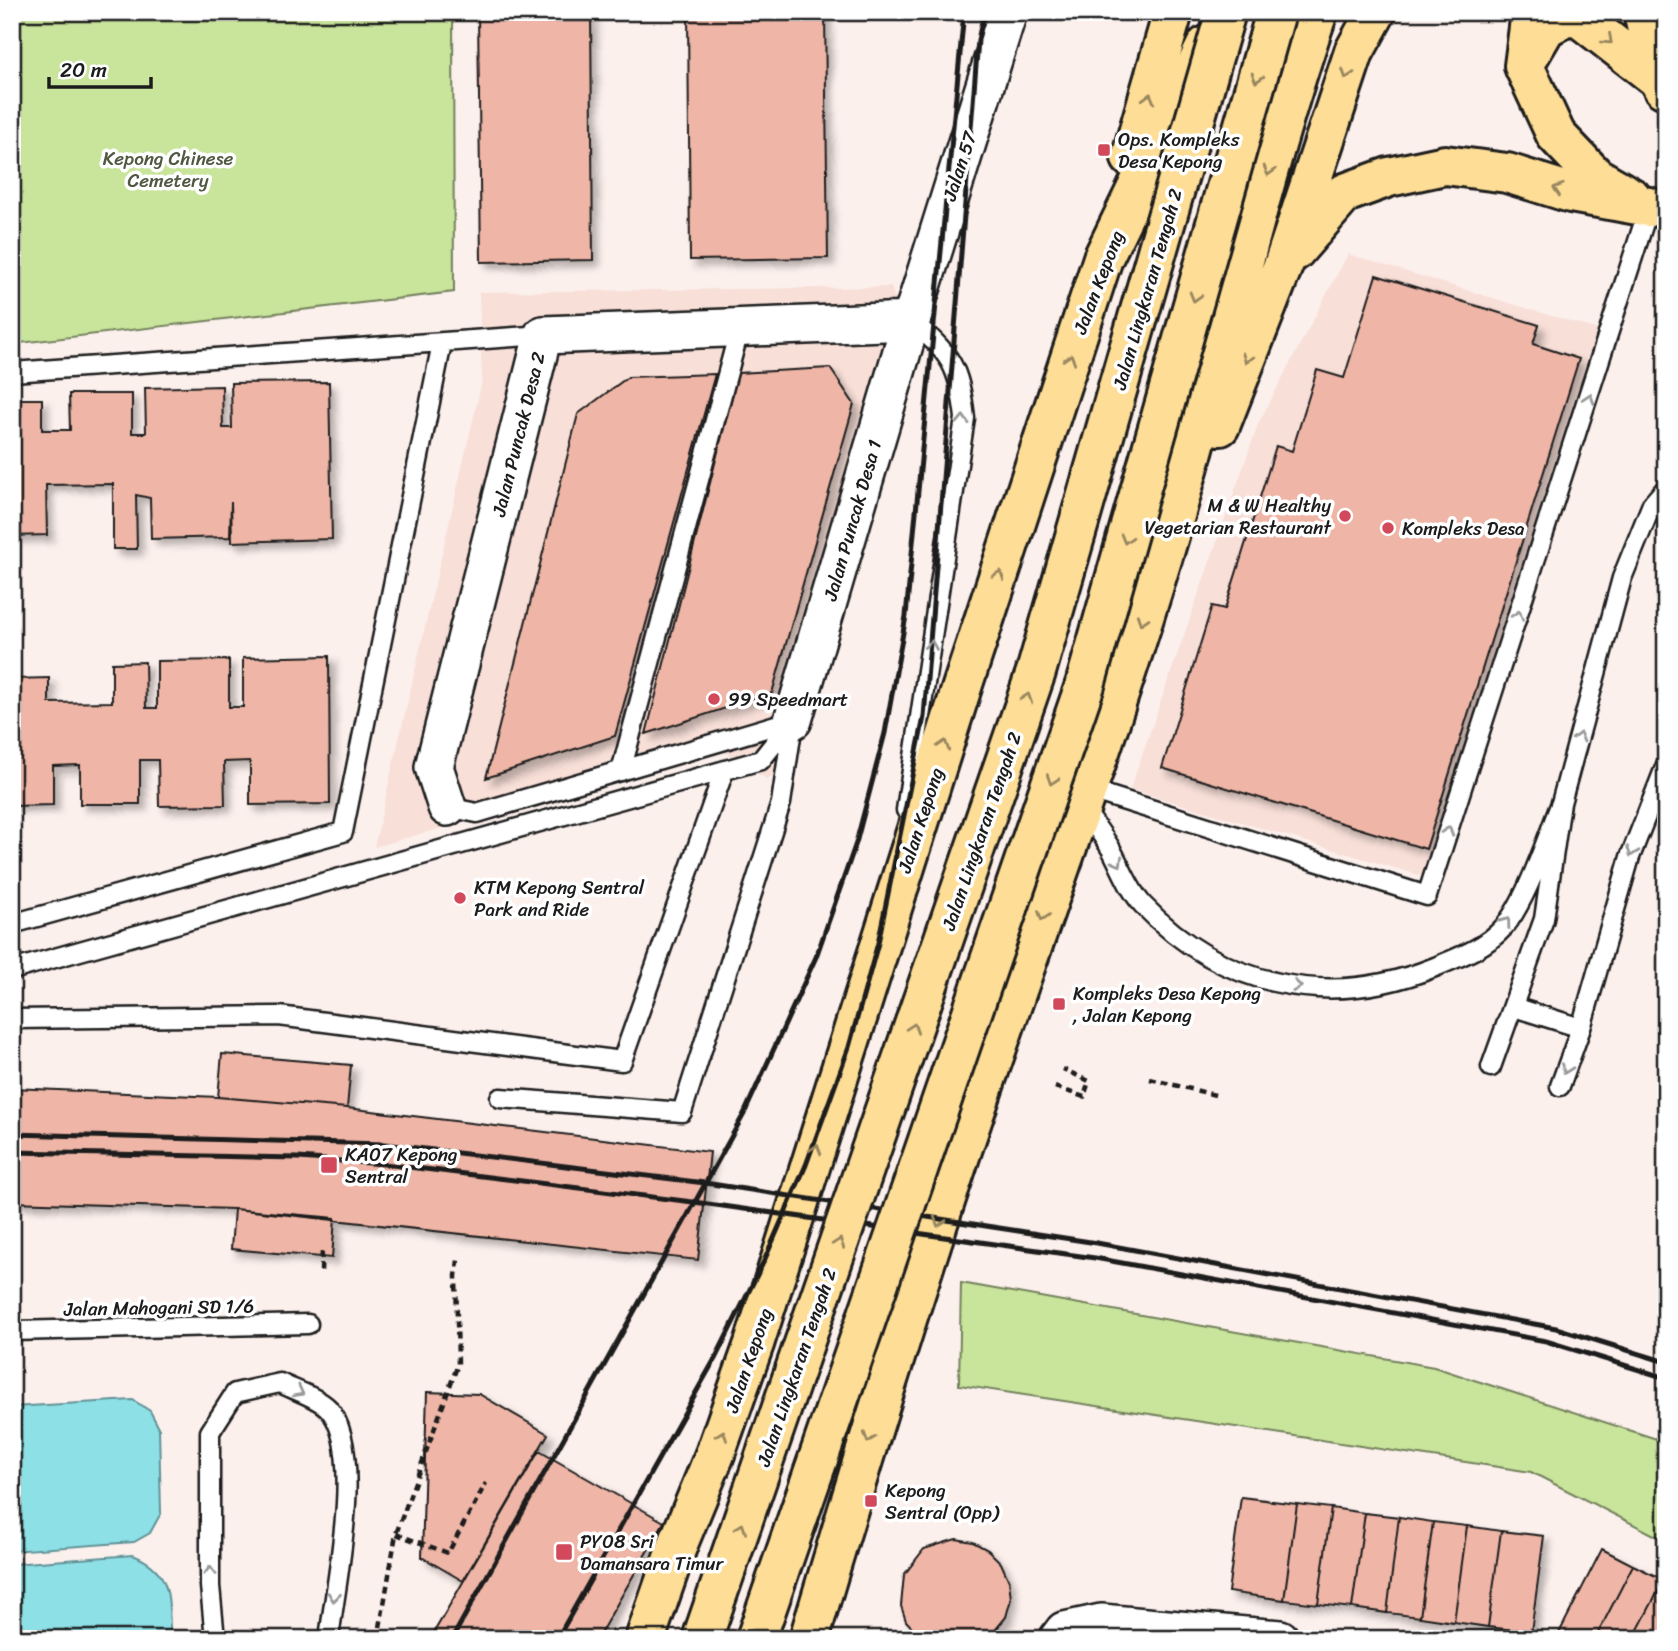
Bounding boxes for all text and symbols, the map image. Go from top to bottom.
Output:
one-way arrow [1599,32,1612,45]
scale bar [49,46,150,90]
text: 20 m [60,51,107,89]
one-way arrow [1341,67,1355,80]
one-way arrow [1251,72,1266,84]
one-way arrow [1140,92,1155,104]
place label: Ops. Kompleks Desa Kepong [1118,123,1240,178]
street label: Jalan 57 [932,126,986,206]
park label: Kepong Chinese Cemetery [103,142,233,197]
marker: Ops. Kompleks Desa Kepong [1096,142,1112,158]
one-way arrow [1262,165,1277,177]
one-way arrow [1553,183,1565,198]
street label: Jalan Lingkaran Tengah 2 [1103,185,1192,395]
street label: Jalan Kepong [1063,225,1134,340]
one-way arrow [1189,291,1203,303]
street label: Jalan Puncak Desa 2 [482,348,555,521]
one-way arrow [1242,351,1256,363]
one-way arrow [1061,353,1076,365]
one-way arrow [1581,393,1595,405]
one-way arrow [956,414,971,425]
street label: Jalan Puncak Desa 1 [813,436,891,605]
place label: M & W Healthy Vegetarian Restaurant [1144,489,1332,544]
marker: M & W Healthy Vegetarian Restaurant [1337,508,1353,524]
place label: Kompleks Desa [1402,512,1525,545]
marker: Kompleks Desa [1380,520,1396,536]
one-way arrow [1120,533,1135,545]
one-way arrow [991,570,1005,582]
one-way arrow [1510,609,1525,621]
one-way arrow [1136,613,1150,625]
one-way arrow [923,639,938,651]
place label: 99 Speedmart [728,683,848,716]
marker: 99 Speedmart [706,691,722,707]
one-way arrow [1019,692,1033,704]
street label: Jalan Lingkaran Tengah 2 [932,727,1031,936]
one-way arrow [1571,731,1585,743]
one-way arrow [935,740,950,752]
street label: Jalan Kepong [888,763,953,878]
one-way arrow [1046,773,1060,786]
one-way arrow [1440,825,1454,837]
one-way arrow [1627,845,1641,857]
one-way arrow [1110,855,1123,868]
place label: KTM Kepong Sentral Park and Ride [474,871,645,926]
marker: KTM Kepong Sentral Park and Ride [452,890,468,906]
one-way arrow [1037,909,1051,921]
one-way arrow [1498,917,1510,929]
place label: Kompleks Desa Kepong , Jalan Kepong [1072,977,1261,1032]
one-way arrow [1292,978,1303,993]
marker: Kompleks Desa Kepong , Jalan Kepong [1051,996,1067,1012]
one-way arrow [905,1023,919,1035]
one-way arrow [1560,1063,1574,1075]
place label: KA07 Kepong Sentral [345,1138,458,1193]
one-way arrow [808,1144,823,1156]
marker: KA07 Kepong Sentral [319,1155,339,1175]
one-way arrow [933,1215,947,1228]
one-way arrow [831,1238,845,1250]
street label: Jalan Lingkaran Tengah 2 [747,1263,846,1472]
street label: Jalan Mahogani SD 1/6 [63,1289,254,1326]
street label: Jalan Kepong [715,1303,782,1418]
one-way arrow [292,1384,304,1398]
one-way arrow [714,1430,728,1442]
one-way arrow [863,1432,877,1444]
place label: Kepong Sentral (Opp) [885,1474,1000,1529]
marker: Kepong Sentral (Opp) [863,1493,879,1509]
one-way arrow [733,1522,747,1535]
place label: PY08 Sri Damansara Timur [580,1525,724,1580]
marker: PY08 Sri Damansara Timur [554,1542,574,1562]
one-way arrow [202,1565,218,1575]
one-way arrow [326,1591,341,1603]

